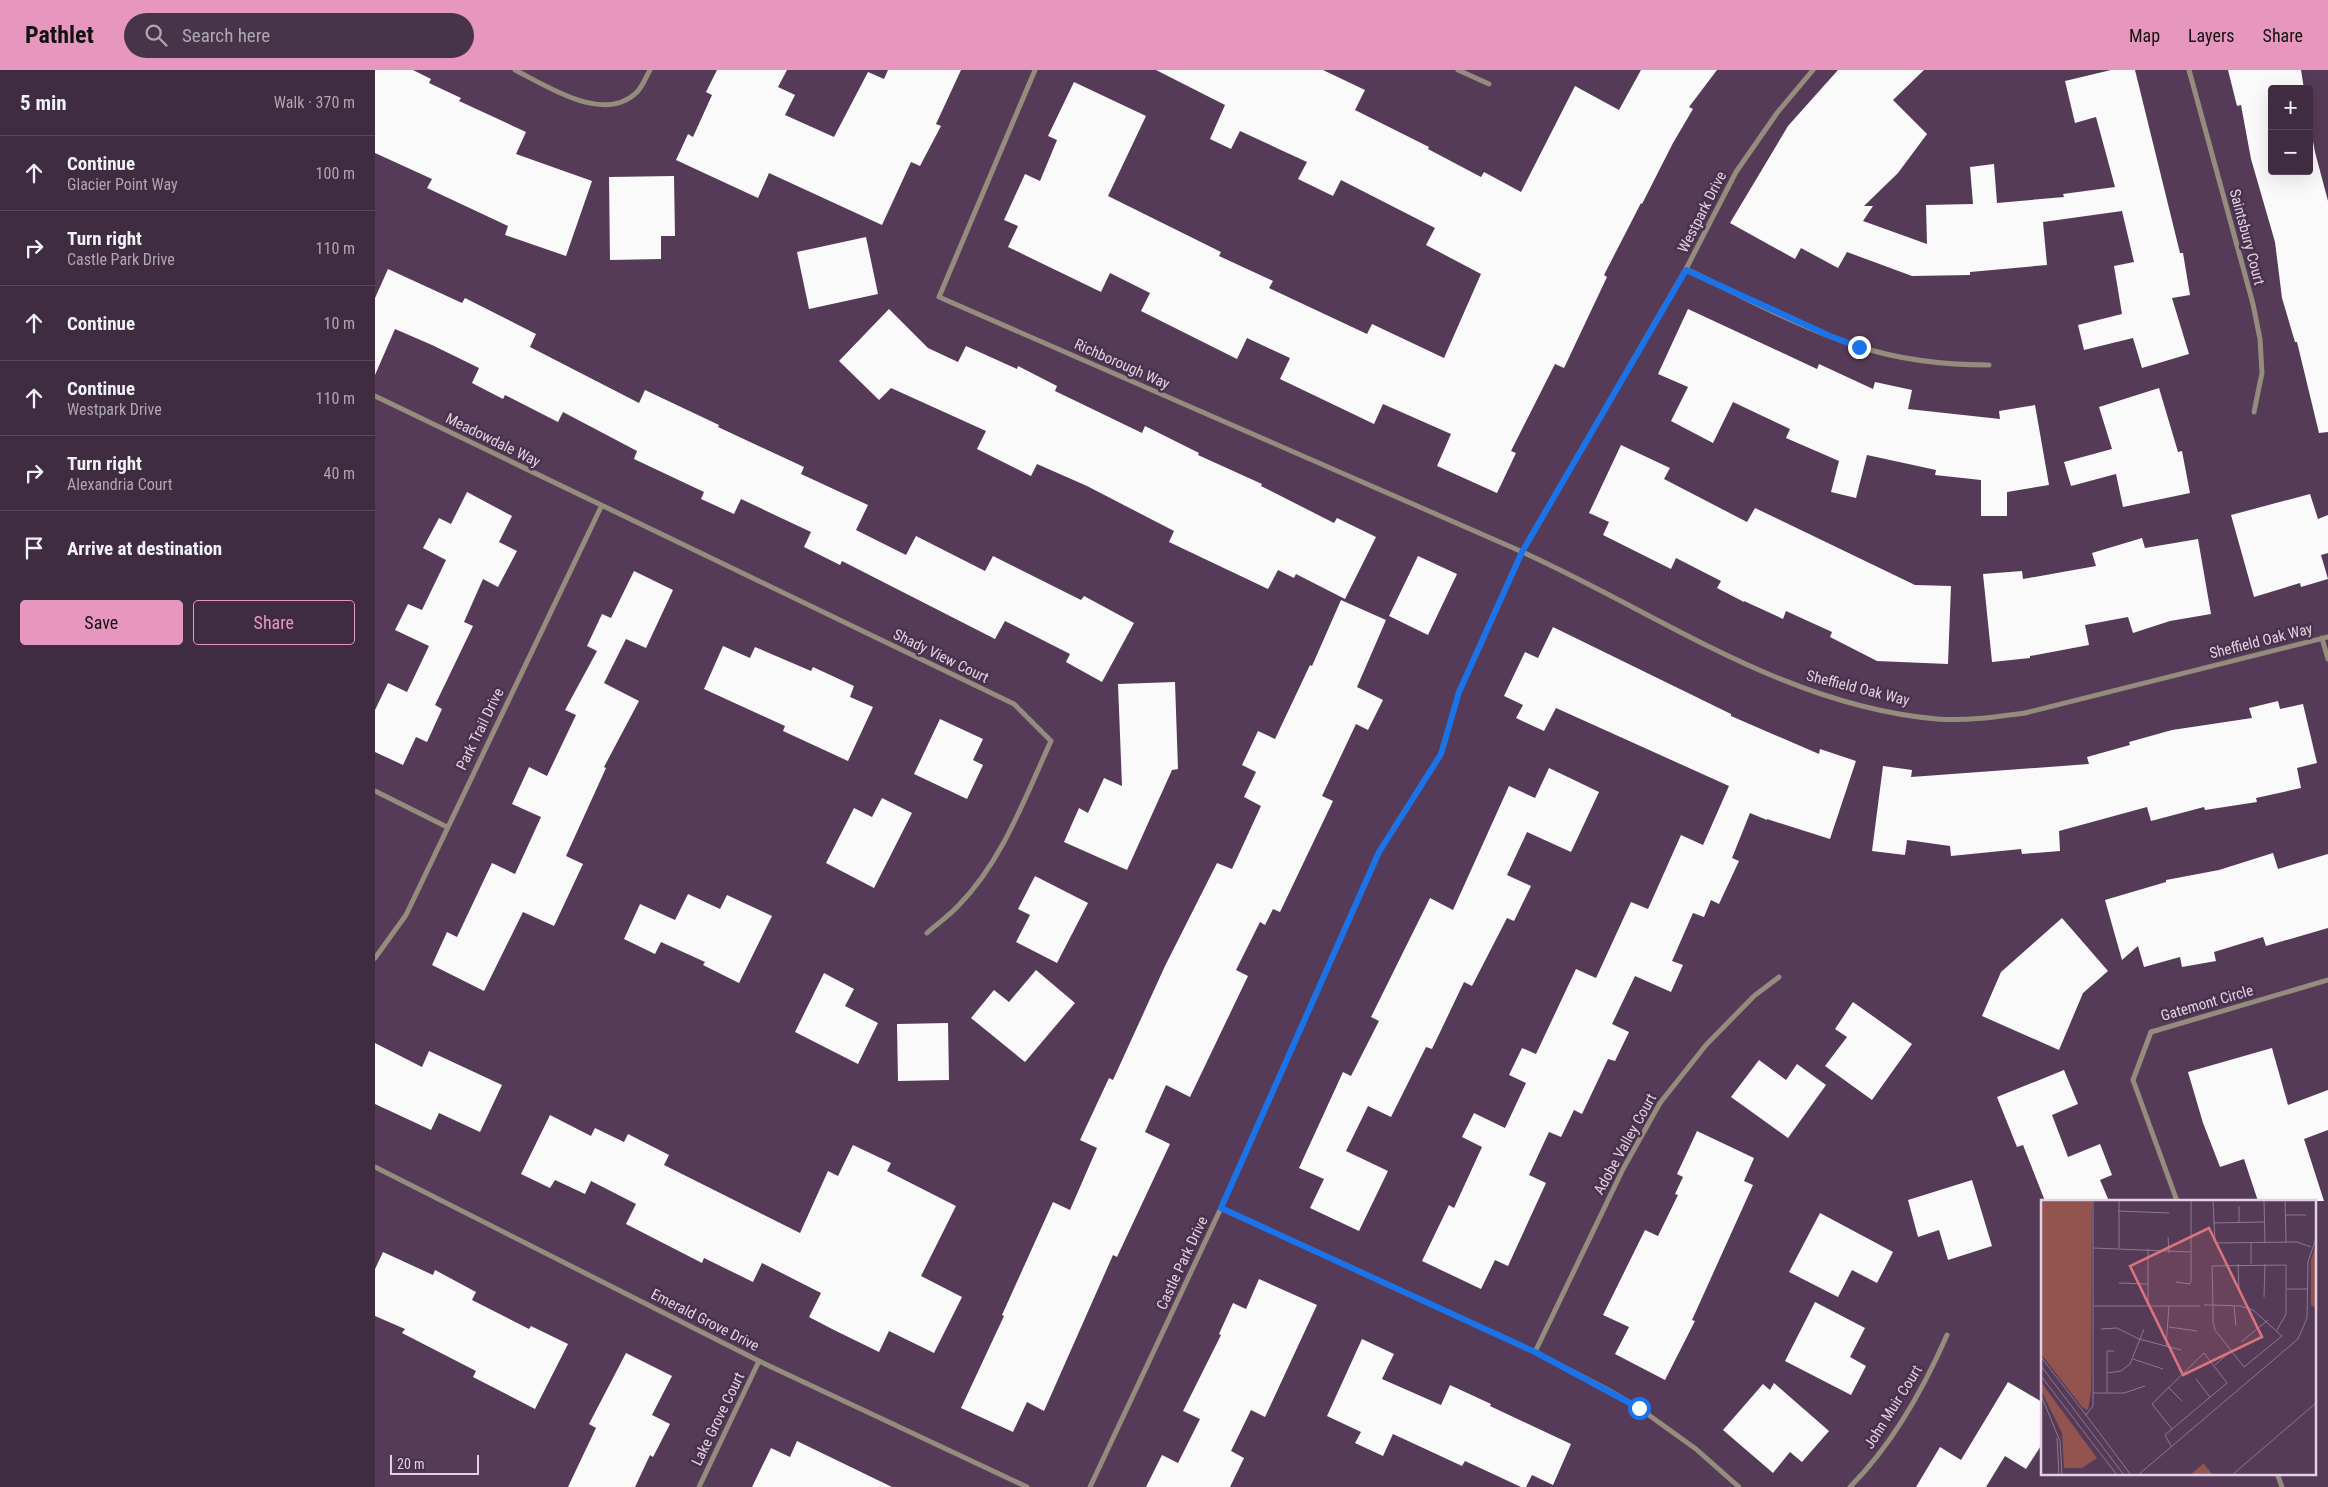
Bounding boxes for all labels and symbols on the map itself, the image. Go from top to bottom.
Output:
street label: Westpark Drive [1674,168,1730,256]
street label: Saintsbury Court [2226,187,2268,287]
street label: Richborough Way [1072,335,1172,393]
route end [1848,336,1871,359]
street label: Meadowdale Way [443,409,543,471]
street label: Sheffield Oak Way [2208,620,2314,662]
street label: Shady View Court [890,625,992,687]
street label: Sheffield Oak Way [1805,667,1911,709]
street label: Park Trail Drive [452,685,508,773]
street label: Gatemont Circle [2159,981,2255,1025]
street label: Adobe Valley Court [1590,1090,1660,1198]
inset map [2041,1200,2315,1474]
street label: Castle Park Drive [1152,1213,1212,1313]
street label: Emerald Grove Drive [648,1285,762,1355]
street label: John Muir Court [1860,1362,1926,1452]
street label: Lake Grove Court [688,1369,748,1469]
route start [1628,1397,1651,1420]
scale bar [390,1452,479,1475]

